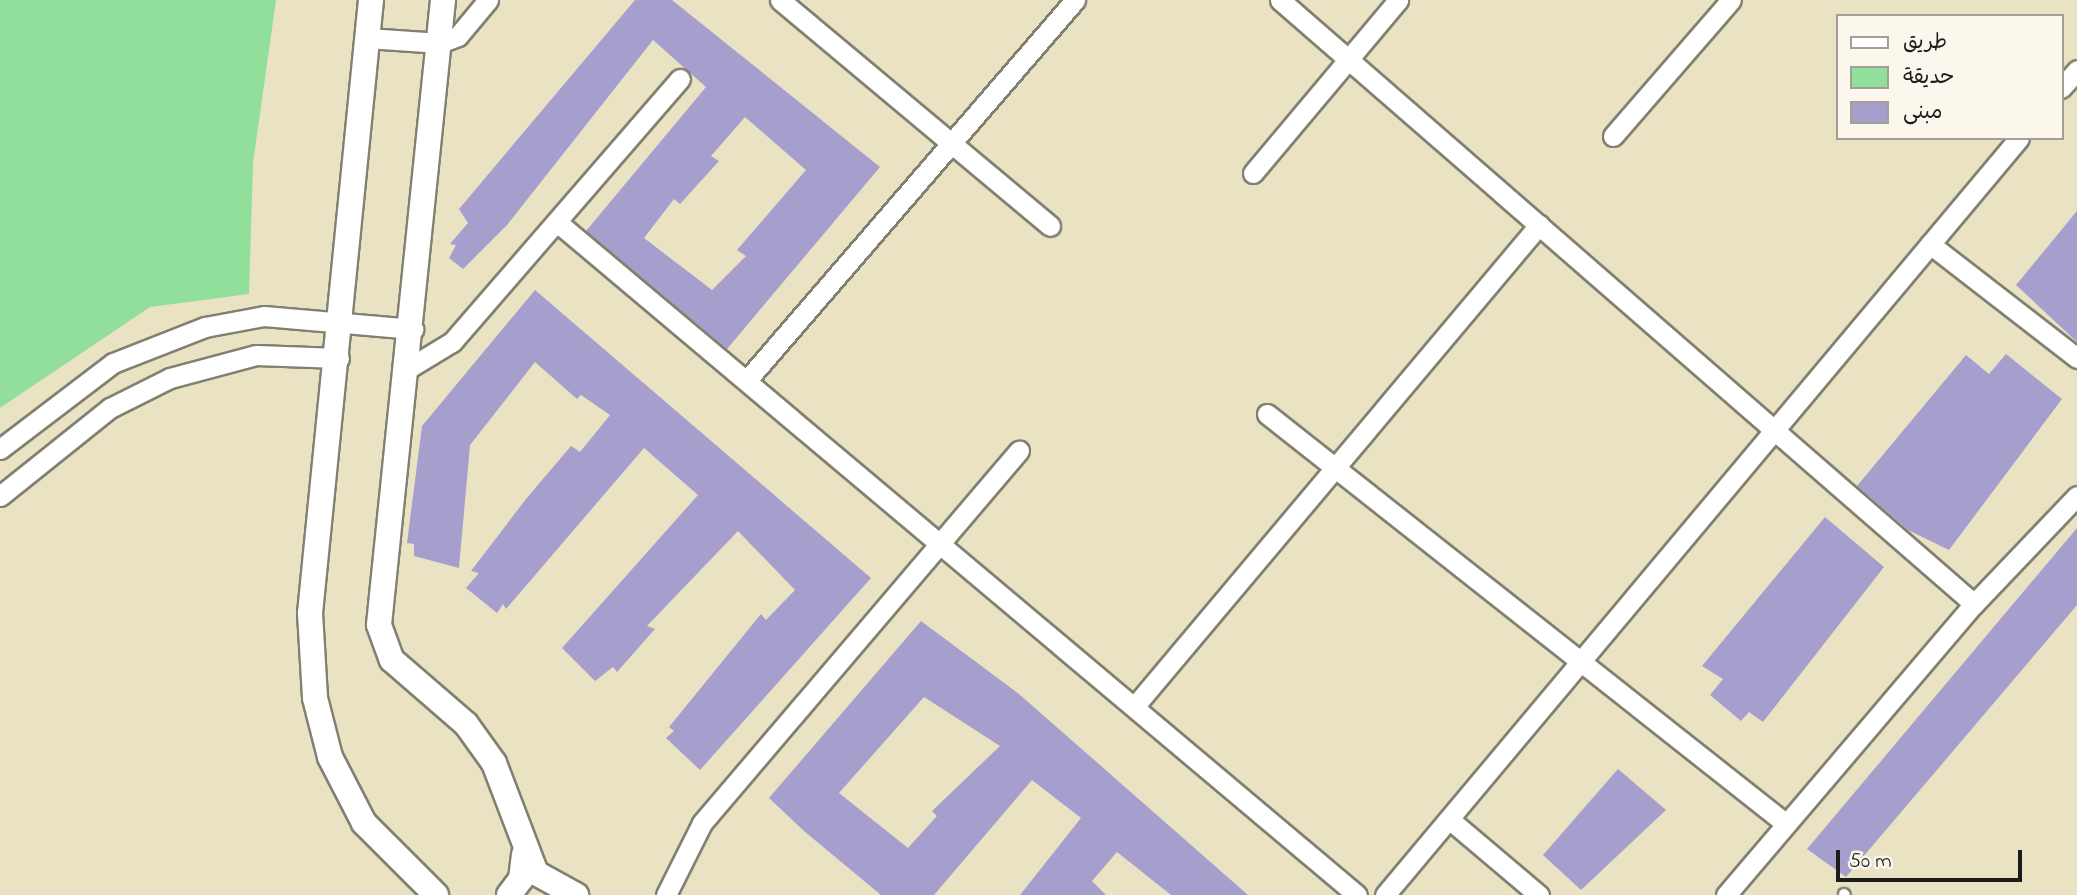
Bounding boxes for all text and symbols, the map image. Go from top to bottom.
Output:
legend [1836,14,2063,140]
text: طريق [1903,28,1947,58]
text: حديقة [1903,63,1954,93]
text: مبنى [1903,98,1942,128]
scale bar [1839,836,2024,880]
text: 50 m [1849,847,1892,877]

